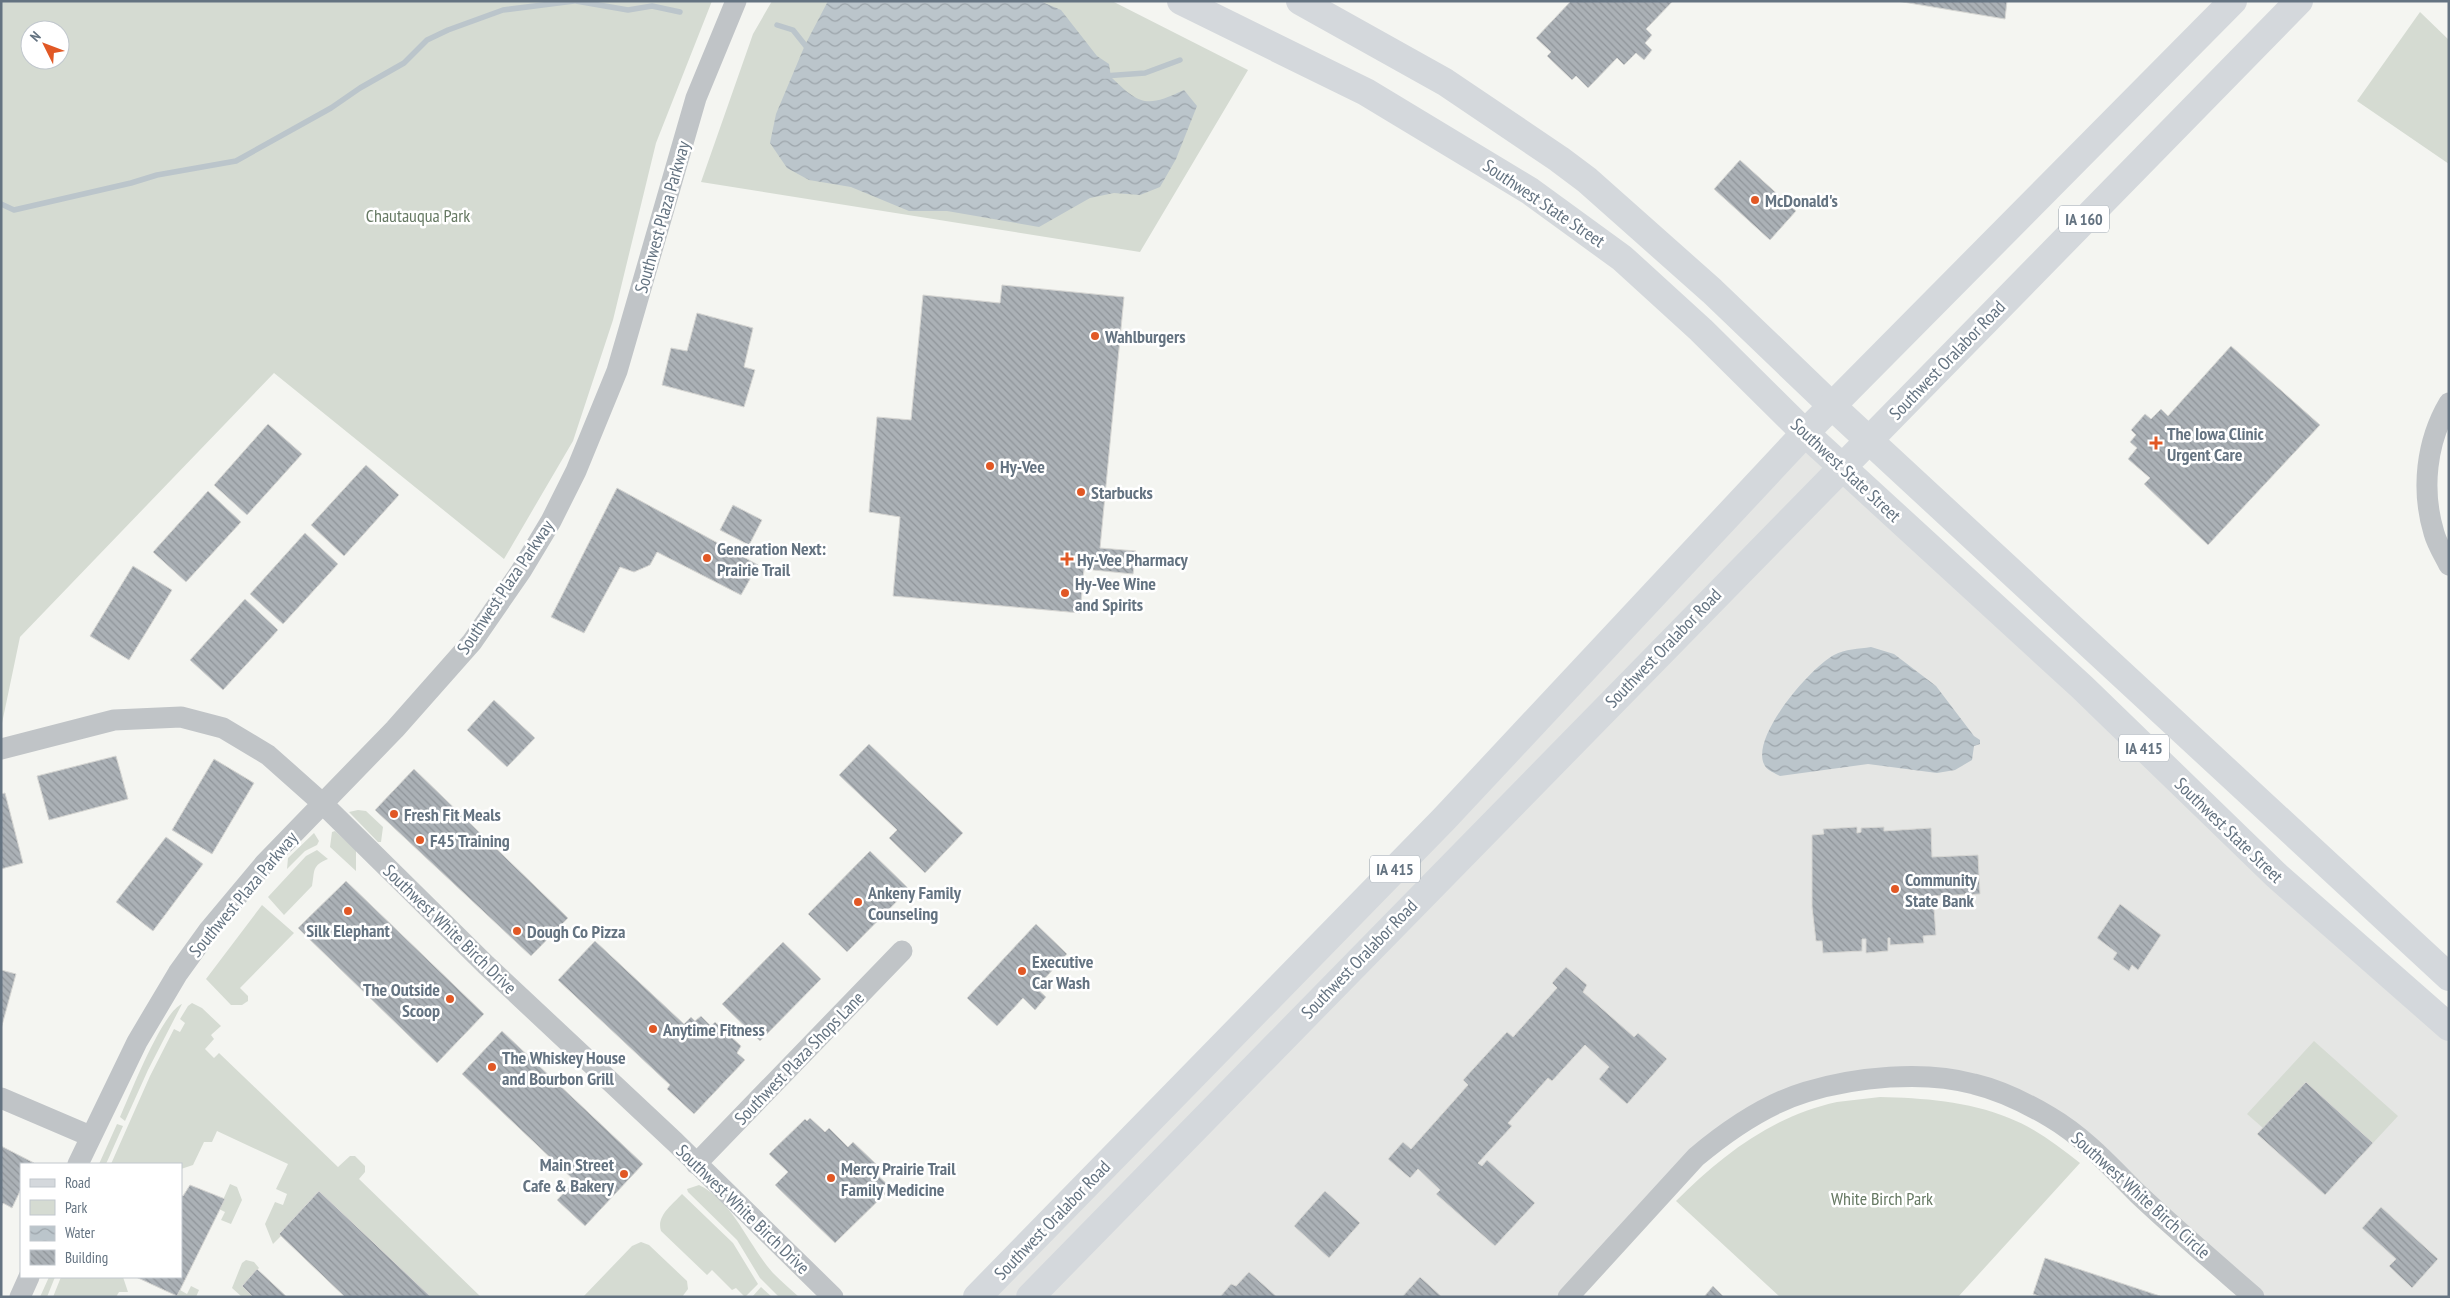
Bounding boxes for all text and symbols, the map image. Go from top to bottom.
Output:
north arrow [20,20,70,70]
text: N [26,27,45,45]
street label: Southwest Plaza Parkway [629,138,695,296]
street label: Southwest State Street [1479,154,1609,252]
place label: McDonald's [1765,189,1838,212]
marker: McDonald's [1749,194,1761,206]
park label: Chautauqua Park [366,204,470,227]
road number: IA 160 [2059,205,2109,232]
street label: Southwest Oralabor Road [1884,295,2010,425]
place label: Wahlburgers [1104,325,1186,348]
marker: Wahlburgers [1089,330,1101,342]
street label: Southwest State Street [1786,413,1906,527]
place label: The Iowa Clinic Urgent Care [2167,422,2265,466]
marker: The Iowa Clinic Urgent Care [2149,436,2163,450]
place label: Hy-Vee [1000,455,1045,478]
marker: Hy-Vee [984,460,996,472]
place label: Starbucks [1091,481,1153,504]
marker: Starbucks [1075,486,1087,498]
street label: Southwest Plaza Parkway [451,515,559,659]
place label: Generation Next: Prairie Trail [717,537,826,581]
place label: Hy-Vee Pharmacy [1077,548,1188,571]
marker: Generation Next: Prairie Trail [701,552,713,564]
marker: Hy-Vee Pharmacy [1061,553,1073,565]
place label: Hy-Vee Wine and Spirits [1075,572,1156,616]
street label: Southwest Oralabor Road [1600,583,1726,713]
marker: Hy-Vee Wine and Spirits [1059,587,1071,599]
road number: IA 415 [2119,734,2169,761]
street label: Southwest State Street [2170,772,2288,888]
place label: Fresh Fit Meals [404,803,501,826]
marker: Fresh Fit Meals [388,808,400,820]
street label: Southwest Plaza Parkway [184,826,302,962]
place label: F45 Training [430,829,510,852]
marker: F45 Training [414,834,426,846]
road number: IA 415 [1370,856,1420,882]
street label: Southwest White Birch Drive [378,859,522,999]
place label: Community State Bank [1905,868,1978,912]
place label: Ankeny Family Counseling [867,881,962,925]
marker: Community State Bank [1889,883,1901,895]
street label: Southwest Oralabor Road [1296,894,1422,1024]
marker: Ankeny Family Counseling [852,896,864,908]
marker: Silk Elephant [342,905,354,917]
place label: Silk Elephant [306,919,391,942]
place label: Dough Co Pizza [527,920,625,943]
marker: Dough Co Pizza [511,925,523,937]
place label: Executive Car Wash [1032,950,1094,994]
marker: Executive Car Wash [1016,965,1028,977]
place label: The Outside Scoop [363,978,440,1022]
street label: Southwest Plaza Shops Lane [729,986,869,1130]
marker: The Outside Scoop [444,993,456,1005]
place label: Anytime Fitness [662,1018,765,1041]
marker: Anytime Fitness [647,1023,659,1035]
place label: The Whiskey House and Bourbon Grill [502,1046,626,1090]
marker: The Whiskey House and Bourbon Grill [486,1061,498,1073]
street label: Southwest White Birch Circle [2067,1127,2215,1263]
street label: Southwest White Birch Drive [671,1139,815,1279]
place label: Main Street Cafe & Bakery [523,1153,615,1197]
street label: Southwest Oralabor Road [989,1155,1115,1285]
place label: Mercy Prairie Trail Family Medicine [841,1157,956,1201]
legend [20,1163,182,1278]
marker: Main Street Cafe & Bakery [618,1168,630,1180]
marker: Mercy Prairie Trail Family Medicine [825,1172,837,1184]
text: Road [65,1173,91,1192]
park label: White Birch Park [1831,1187,1933,1210]
text: Park [65,1198,87,1217]
text: Water [65,1223,96,1242]
text: Building [65,1248,108,1267]

